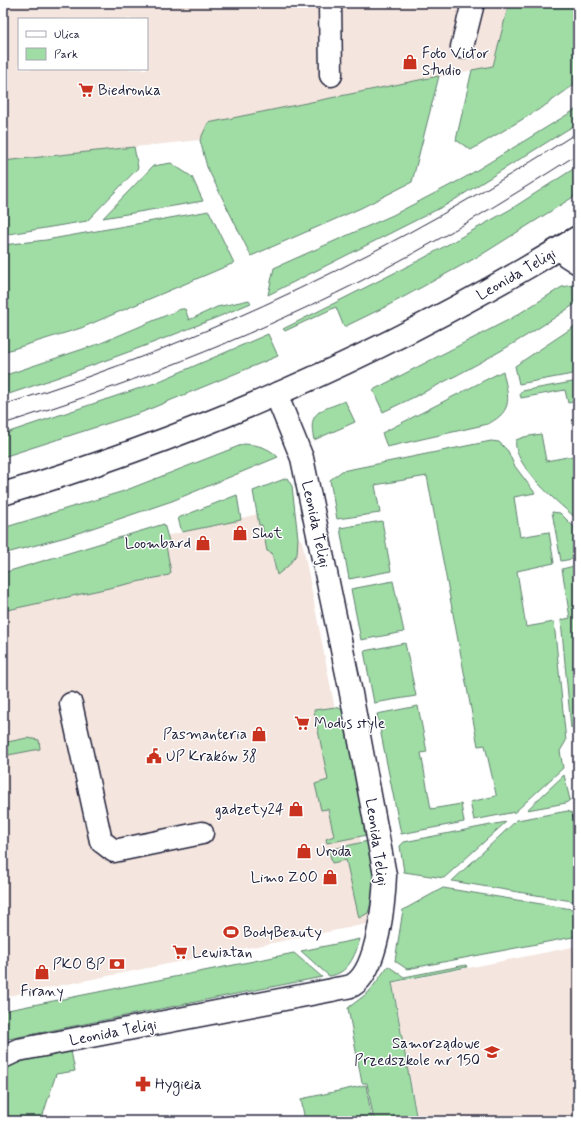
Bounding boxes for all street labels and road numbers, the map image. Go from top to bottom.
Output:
street label: Leonida Teligi [473,244,560,306]
street label: Leonida Teligi [296,479,334,569]
street label: Leonida Teligi [360,797,392,887]
street label: Leonida Teligi [68,1015,158,1051]

